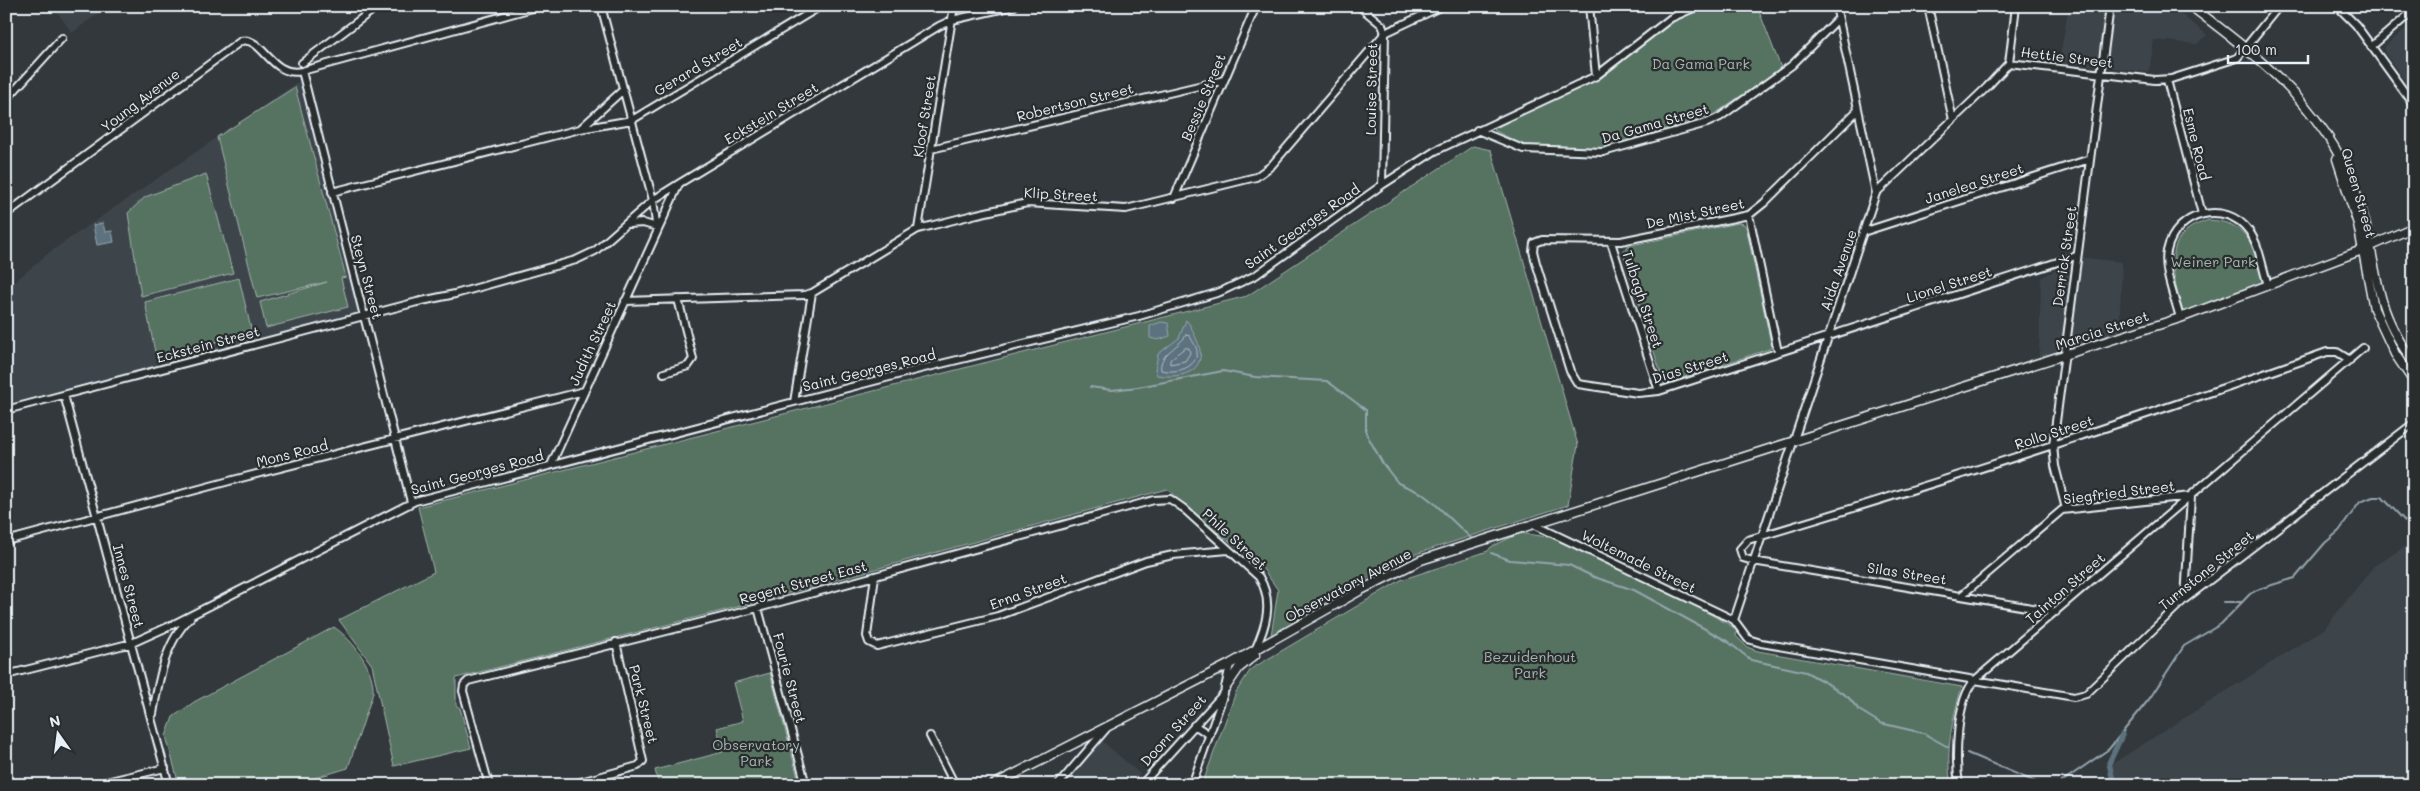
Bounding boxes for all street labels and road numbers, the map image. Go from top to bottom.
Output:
street label: Gerard Street [650,32,746,100]
street label: Hettie Street [2020,42,2114,72]
street label: Louise Street [1361,43,1381,135]
street label: Bessie Street [1176,50,1230,144]
street label: Young Avenue [97,64,183,136]
street label: Kloof Street [908,73,940,159]
street label: Eckstein Street [721,77,821,149]
street label: Robertson Street [1015,78,1135,126]
street label: Da Gama Street [1599,99,1711,147]
street label: Esme Road [2179,106,2215,182]
street label: Queen Street [2337,146,2381,240]
street label: Janelea Street [1922,158,2026,208]
street label: Saint Georges Road [1241,179,1363,273]
street label: Klip Street [1024,183,1098,205]
street label: De Mist Street [1644,193,1746,233]
street label: Derrick Street [2048,204,2080,308]
street label: Aida Avenue [1815,227,1861,313]
street label: Steyn Street [347,233,387,321]
street label: Tulbagh Street [1618,248,1668,350]
street label: Lionel Street [1904,261,1994,307]
street label: Judith Street [564,297,620,389]
street label: Marcia Street [2053,306,2151,354]
street label: Eckstein Street [154,321,262,367]
street label: Saint Georges Road [800,344,938,396]
street label: Dias Street [1650,346,1730,388]
street label: Rollo Street [2012,410,2096,454]
street label: Mons Road [254,435,330,471]
street label: Saint Georges Road [409,445,546,499]
street label: Siegfried Street [2062,476,2176,508]
street label: Phile Street [1199,504,1271,574]
street label: Woltemade Street [1578,525,1700,597]
street label: Turnstone Street [2155,526,2257,614]
street label: Innes Street [109,542,149,630]
street label: Observatory Avenue [1282,544,1414,626]
street label: Tainton Street [2021,548,2109,628]
street label: Regent Street East [737,556,869,608]
street label: Silas Street [1866,557,1948,589]
street label: Erna Street [987,568,1069,614]
street label: Fourie Street [769,631,811,725]
street label: Park Street [625,663,663,745]
street label: Doorn Street [1136,690,1210,770]

